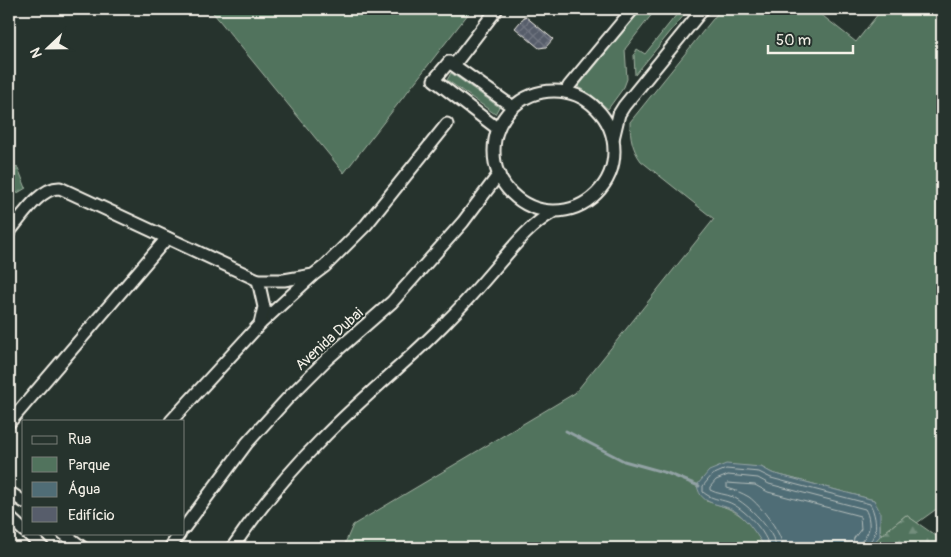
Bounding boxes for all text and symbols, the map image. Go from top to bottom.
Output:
north arrow [22,22,72,72]
scale bar [768,22,854,54]
text: 50 m [776,31,811,50]
text: N [27,45,46,60]
street label: Avenida Dubai [291,304,368,375]
legend [22,420,185,534]
text: Rua [68,430,91,449]
text: Parque [68,456,111,475]
text: Água [68,480,100,499]
text: Edifício [68,506,114,525]

